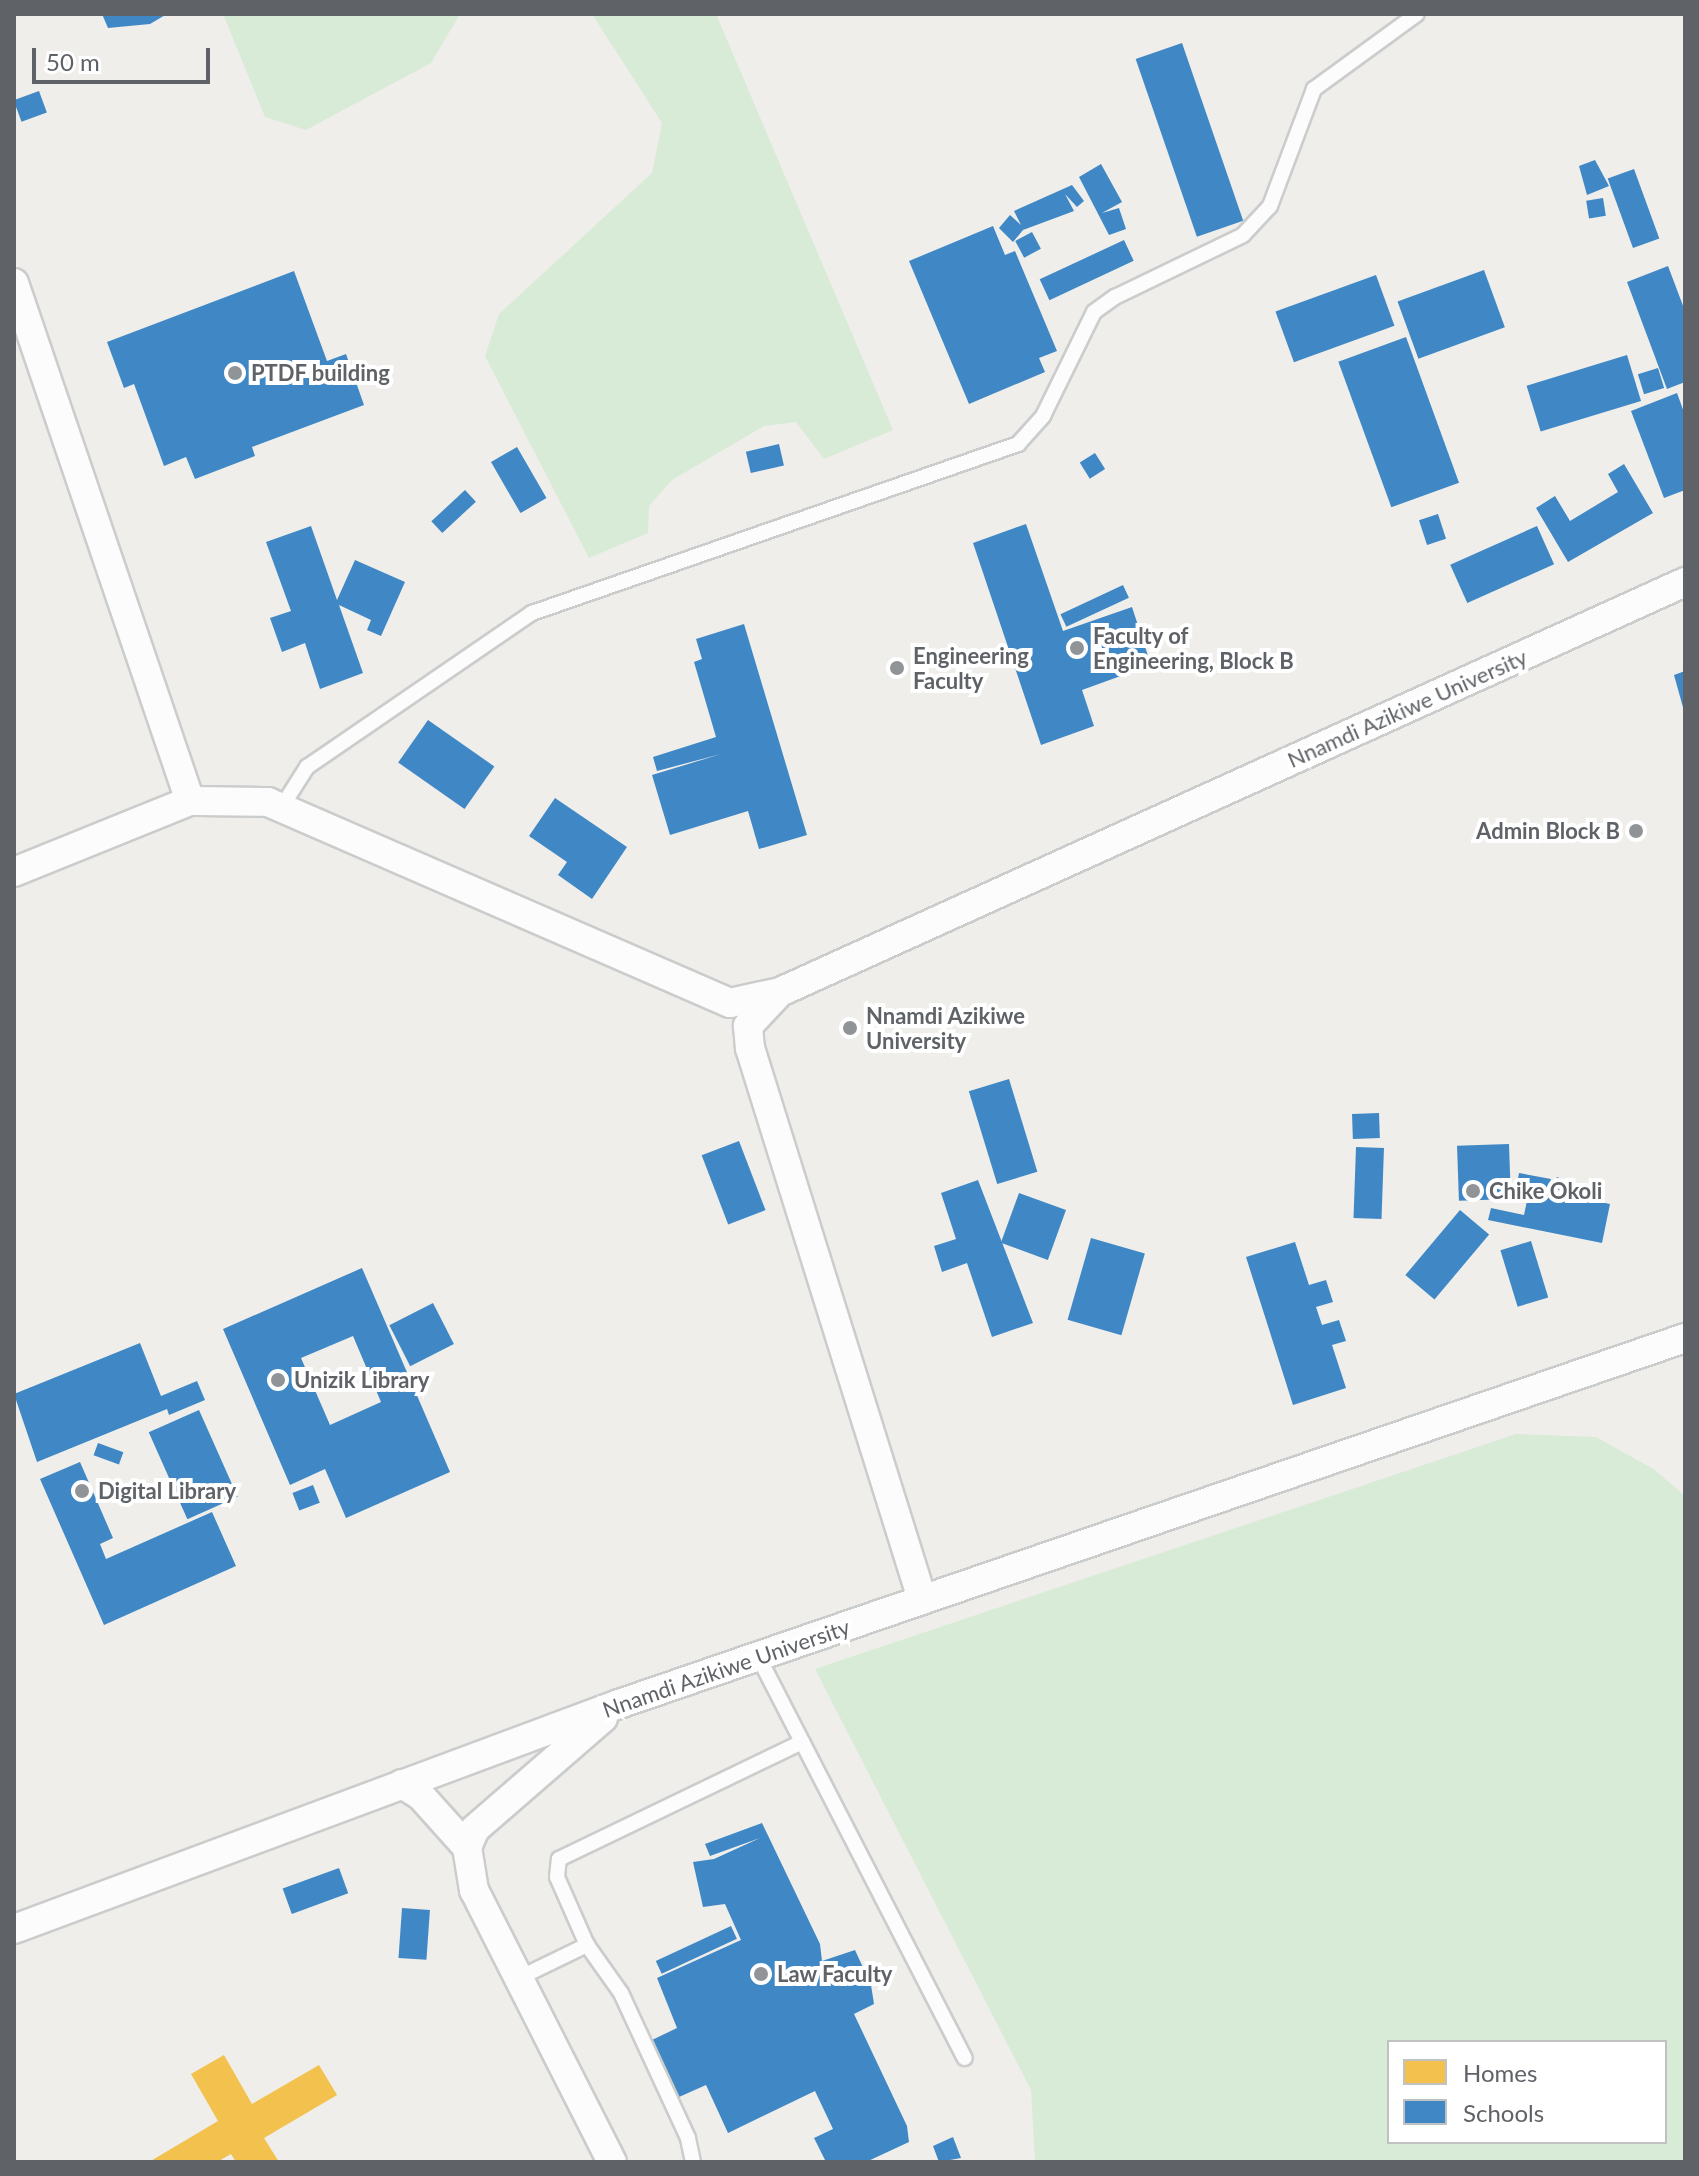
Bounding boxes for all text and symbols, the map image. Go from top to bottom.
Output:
scale bar [36,32,214,82]
text: 50 m [46,47,100,76]
place label: PTDF building [251,360,390,386]
marker: PTDF building [226,364,244,382]
place label: Faculty of Engineering, Block B [1093,622,1294,674]
marker: Faculty of Engineering, Block B [1068,639,1086,657]
place label: Engineering Faculty [913,642,1029,694]
street label: Nnamdi Azikiwe University [1283,643,1531,773]
marker: Engineering Faculty [888,659,906,677]
place label: Admin Block B [1476,818,1620,844]
marker: Admin Block B [1627,822,1645,840]
place label: Nnamdi Azikiwe University [866,1002,1026,1054]
marker: Nnamdi Azikiwe University [841,1019,859,1037]
place label: Chike Okoli [1489,1178,1602,1204]
marker: Chike Okoli [1464,1182,1482,1200]
place label: Unizik Library [294,1367,429,1393]
marker: Unizik Library [269,1371,287,1389]
place label: Digital Library [98,1478,236,1504]
marker: Digital Library [73,1482,91,1500]
street label: Nnamdi Azikiwe University [599,1613,853,1723]
place label: Law Faculty [777,1961,893,1987]
marker: Law Faculty [752,1965,770,1983]
legend [1387,2040,1667,2144]
text: Homes [1463,2058,1537,2087]
text: Schools [1463,2098,1544,2127]

